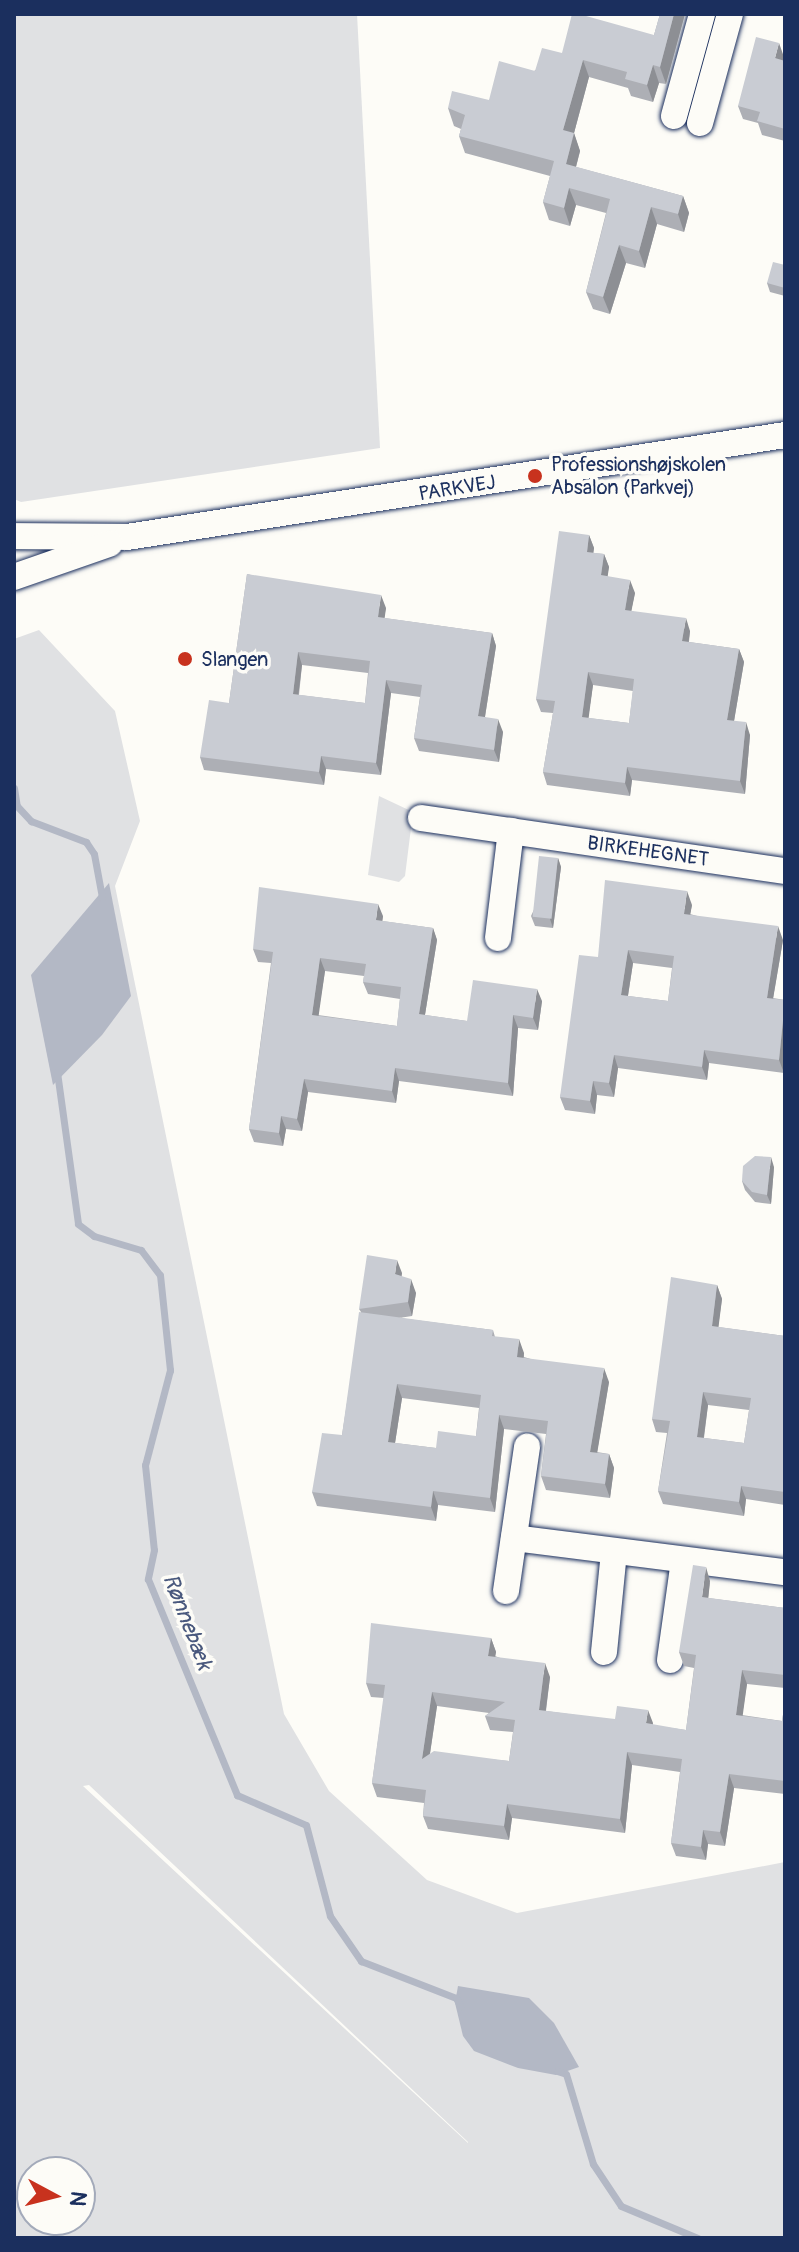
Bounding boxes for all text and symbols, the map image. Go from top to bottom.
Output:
place label: Professionshøjskolen Absalon (Parkvej) [551,452,726,499]
marker: Professionshøjskolen Absalon (Parkvej) [526,467,544,485]
street label: PARKVEJ [417,470,497,506]
place label: Slangen [201,647,268,671]
marker: Slangen [176,650,194,668]
street label: BIRKEHEGNET [586,831,710,871]
water label: Rønnebæk [157,1570,217,1674]
north arrow [16,2156,96,2236]
text: N [63,2190,93,2208]

